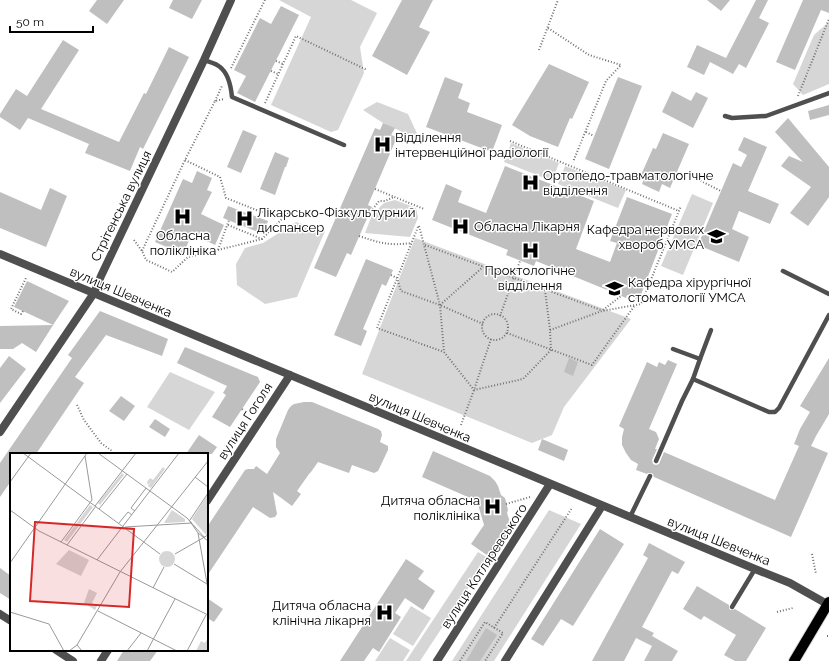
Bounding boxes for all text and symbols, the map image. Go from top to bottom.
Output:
scale bar [10,8,93,34]
text: 50 m [16,15,44,29]
place label: Відділення інтервенційної радіології [395,130,548,160]
hospital icon: Відділення інтервенційної радіології [372,134,392,154]
street label: Стрітенська вулиця [88,148,154,264]
place label: Ортопедо-травматологічне відділення [543,168,714,198]
hospital icon: Ортопедо-травматологічне відділення [520,172,540,192]
place label: Лікарсько-Фізкультурний диспансер [257,205,415,235]
hospital icon: Обласна поліклініка [173,206,193,226]
hospital icon: Лікарсько-Фізкультурний диспансер [234,209,254,229]
hospital icon: Обласна Лікарня [451,216,471,236]
place label: Обласна Лікарня [474,219,580,234]
place label: Кафедра нервових хвороб УМСА [587,222,704,252]
school or university icon: Кафедра нервових хвороб УМСА [707,226,727,246]
place label: Обласна поліклініка [150,228,216,258]
hospital icon: Проктологічне відділення [520,241,540,261]
place label: Проктологічне відділення [485,263,576,293]
street label: вулиця Шевченка [68,264,174,320]
place label: Кафедра хірургічної стоматології УМСА [628,275,751,305]
school or university icon: Кафедра хірургічної стоматології УМСА [605,279,625,299]
street label: вулиця Гоголя [215,380,275,462]
street label: вулиця Шевченка [367,389,473,445]
inset map [10,453,208,651]
place label: Дитяча обласна поліклініка [381,493,480,523]
hospital icon: Дитяча обласна поліклініка [483,497,503,517]
street label: вулиця Котляревського [438,501,530,631]
street label: вулиця Шевченка [665,514,773,568]
place label: Дитяча обласна клінічна лікарня [272,598,371,628]
hospital icon: Дитяча обласна клінічна лікарня [374,602,394,622]

